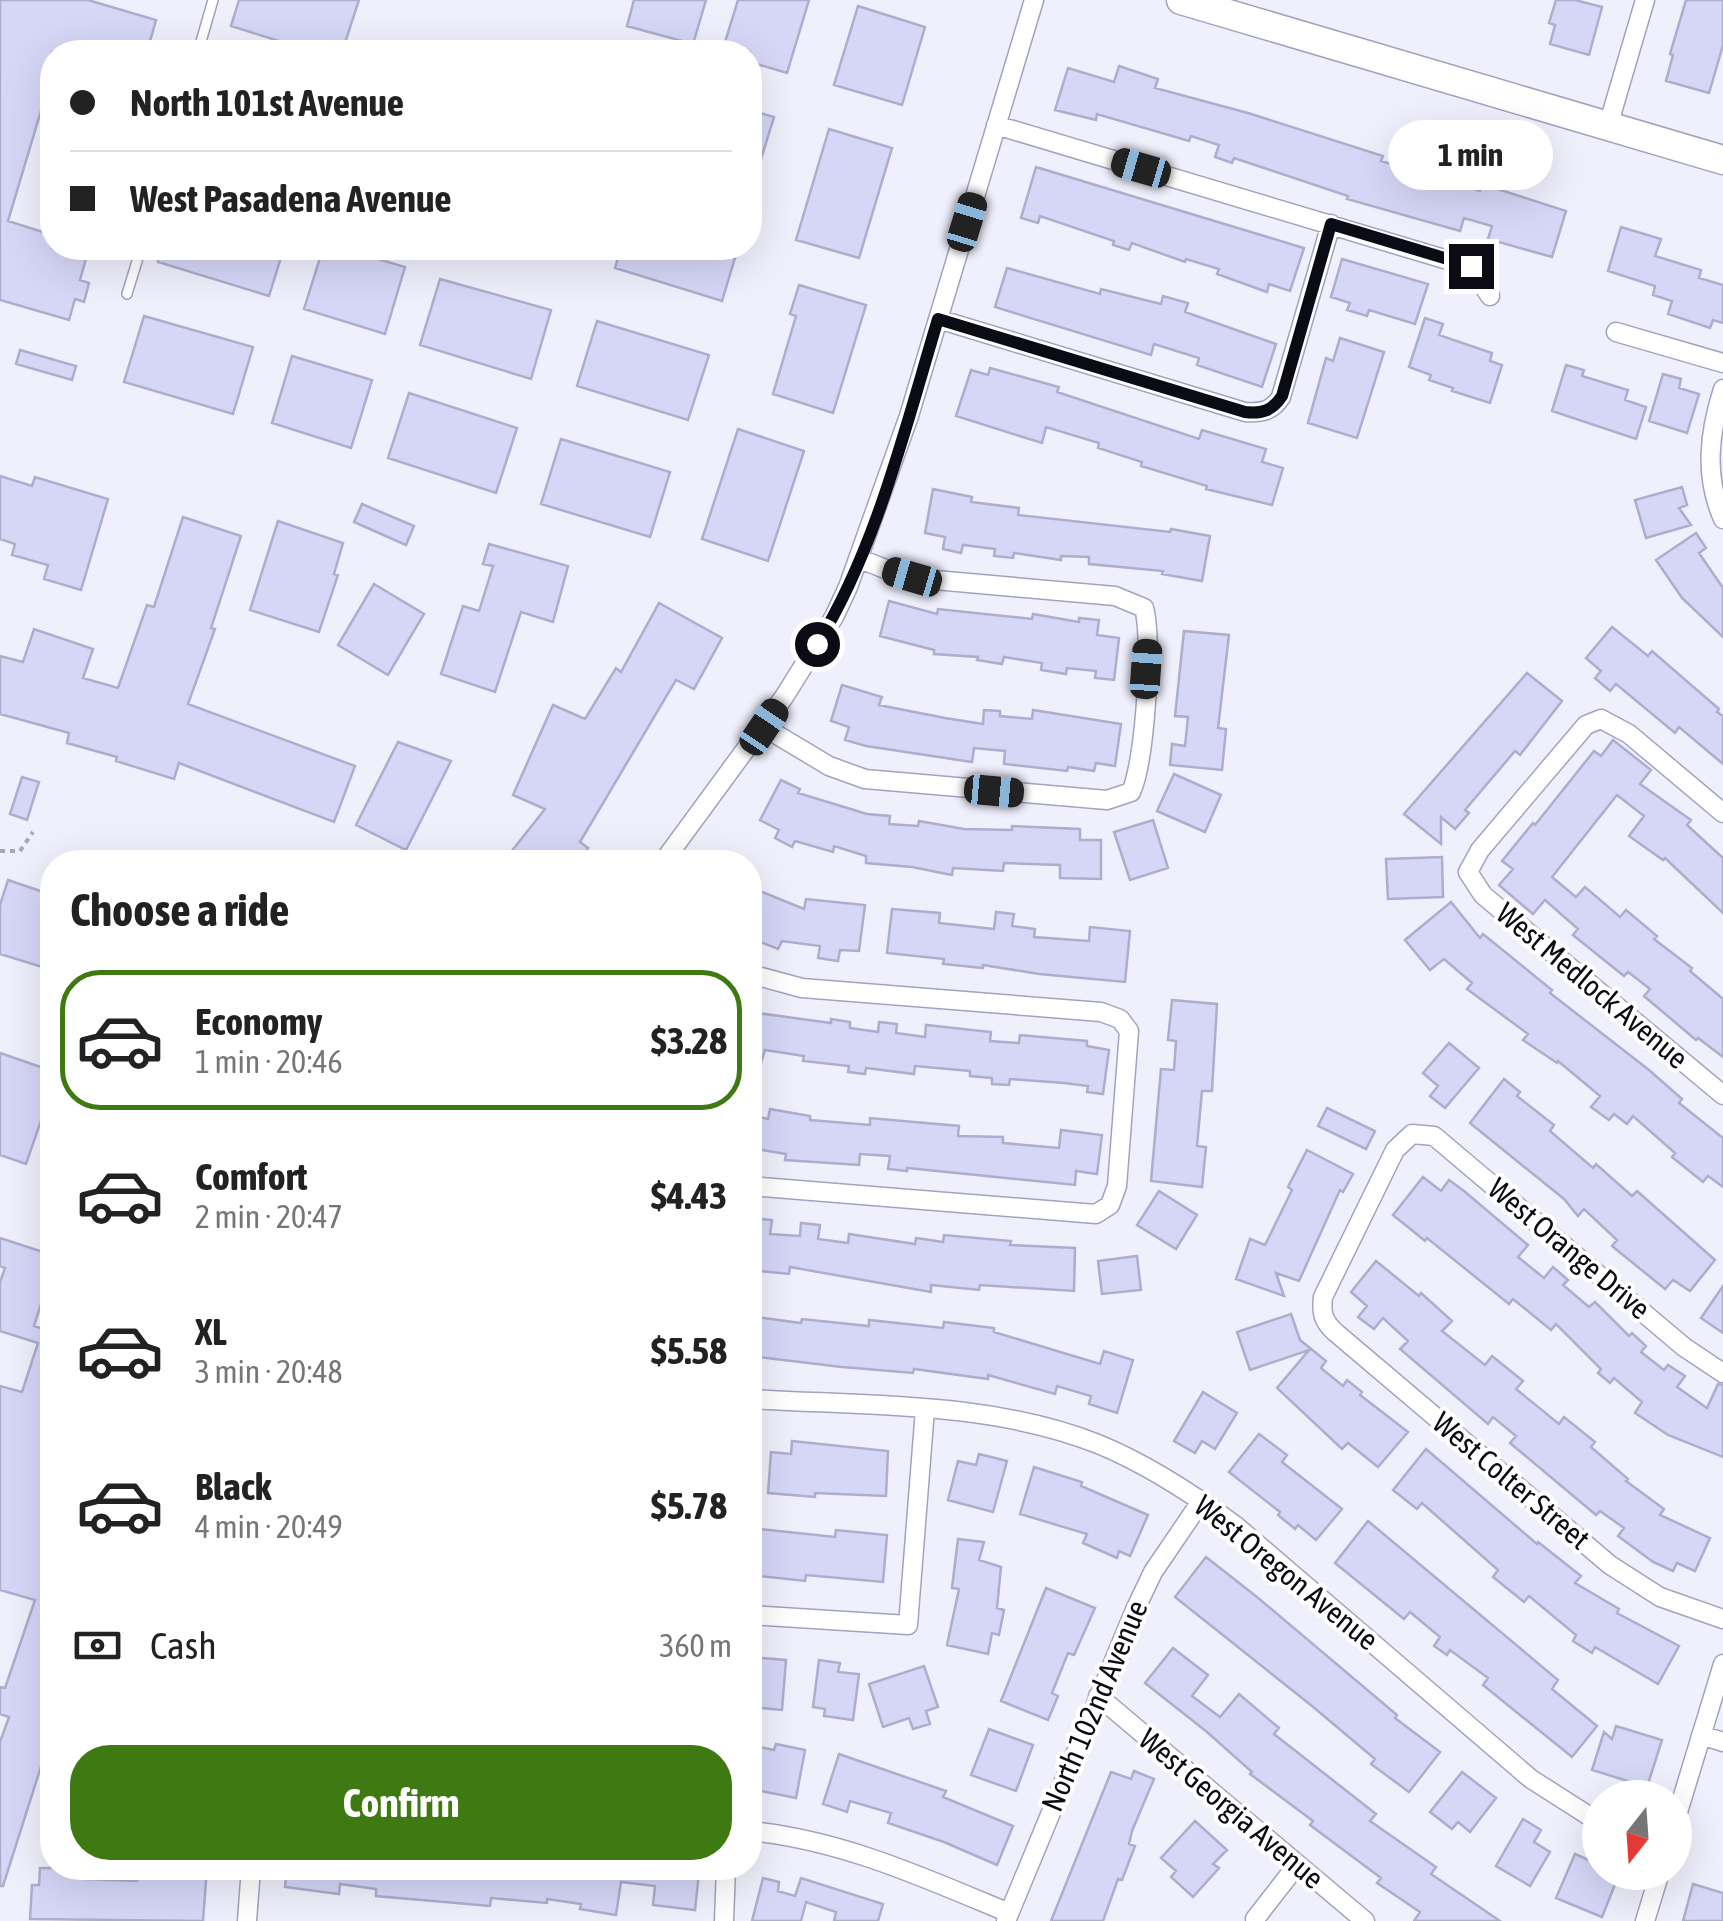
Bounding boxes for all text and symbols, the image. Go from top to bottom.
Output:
text: North 101st Avenue [130,81,404,124]
callout: 1 min [1388,121,1554,191]
text: 1 min [1438,136,1503,173]
car [1108,145,1174,191]
text: West Pasadena Avenue [130,177,452,220]
car [944,189,990,255]
route end [1449,244,1494,289]
car [879,554,945,600]
route start [795,622,840,667]
car [1129,638,1163,700]
car [735,694,793,760]
car [963,773,1025,809]
text: Choose a ride [70,884,289,936]
street label: West Medlock Avenue [1490,895,1695,1075]
icon: car [75,995,165,1085]
text: Economy [195,1000,322,1043]
text: $3.28 [651,1019,727,1062]
text: 1 min · 20:46 [195,1043,342,1080]
icon: car [75,1150,165,1240]
text: Comfort [195,1155,307,1198]
street label: West Orange Drive [1482,1171,1657,1326]
text: $4.43 [651,1174,727,1217]
text: 2 min · 20:47 [195,1198,342,1235]
icon: car [75,1305,165,1395]
text: XL [195,1310,227,1353]
text: $5.58 [651,1329,727,1372]
text: 3 min · 20:48 [195,1353,342,1390]
street label: West Colter Street [1426,1405,1597,1556]
icon: car [75,1460,165,1550]
text: Black [195,1465,272,1508]
text: $5.78 [651,1484,727,1527]
street label: West Oregon Avenue [1188,1488,1385,1657]
text: 4 min · 20:49 [195,1508,342,1545]
street label: North 102nd Avenue [1034,1595,1154,1816]
icon: cash [70,1618,125,1673]
text: Cash [150,1624,217,1667]
text: 360 m [659,1627,732,1664]
street label: West Georgia Avenue [1133,1721,1331,1895]
button: Confirm [70,1745,732,1860]
north arrow [1582,1780,1692,1890]
map controls [1582,1780,1692,1890]

